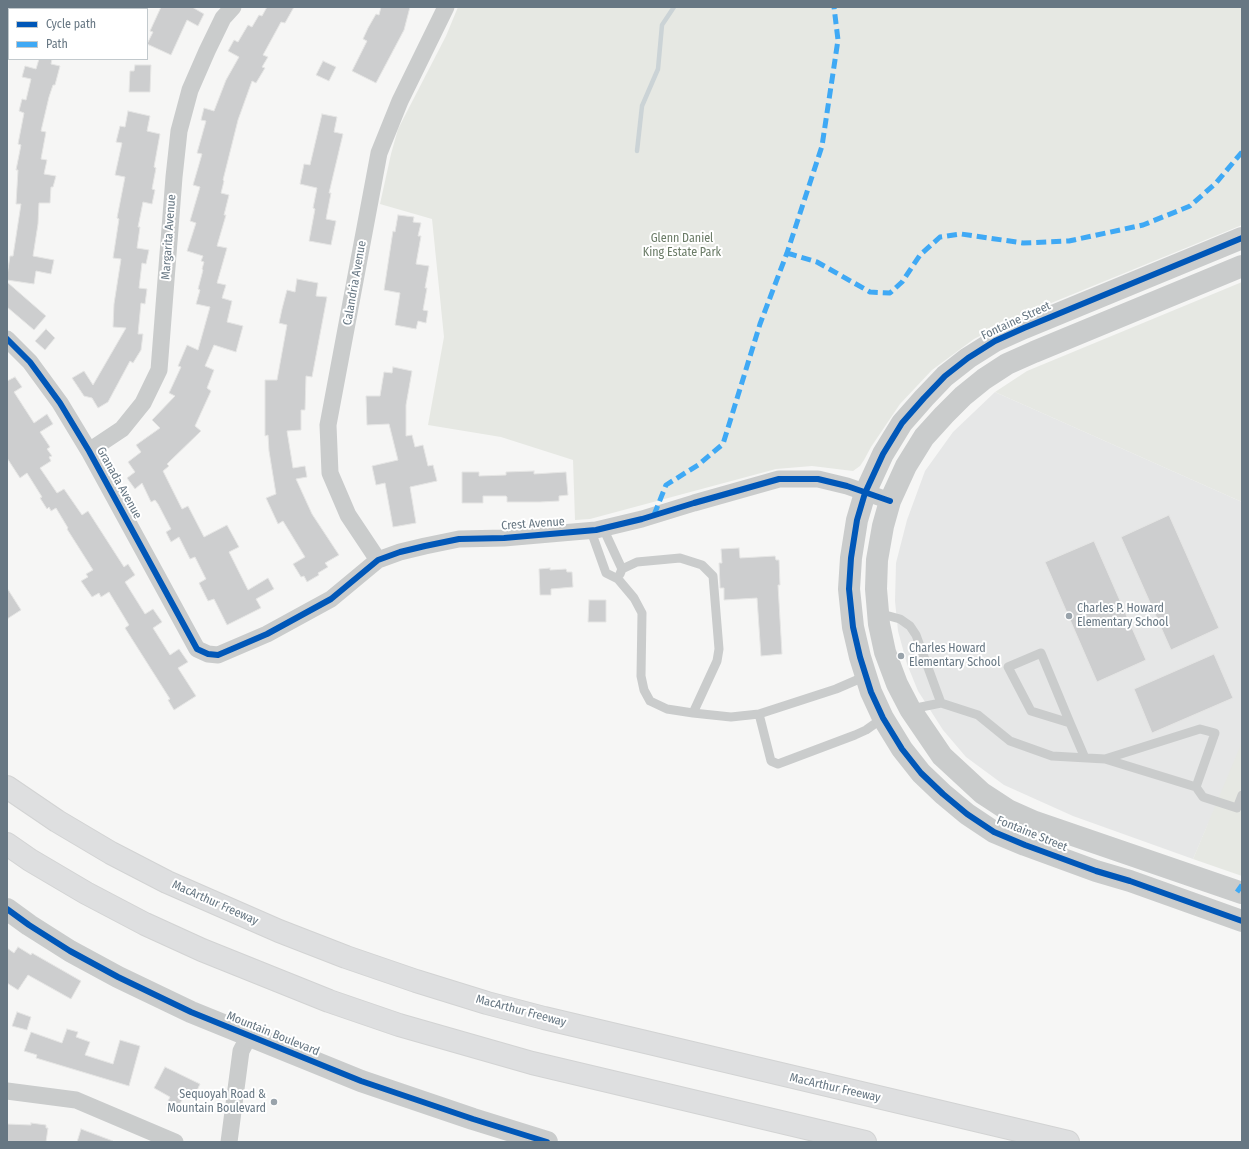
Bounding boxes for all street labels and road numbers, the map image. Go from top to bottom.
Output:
street label: Margarita Avenue [159,194,179,280]
street label: Calandria Avenue [340,240,370,326]
street label: Fontaine Street [979,299,1053,343]
street label: Granada Avenue [93,445,145,521]
street label: Crest Avenue [501,515,565,533]
street label: Fontaine Street [995,813,1069,855]
street label: MacArthur Freeway [170,878,260,928]
street label: MacArthur Freeway [474,992,568,1030]
street label: Mountain Boulevard [224,1009,322,1059]
street label: MacArthur Freeway [788,1071,882,1105]

